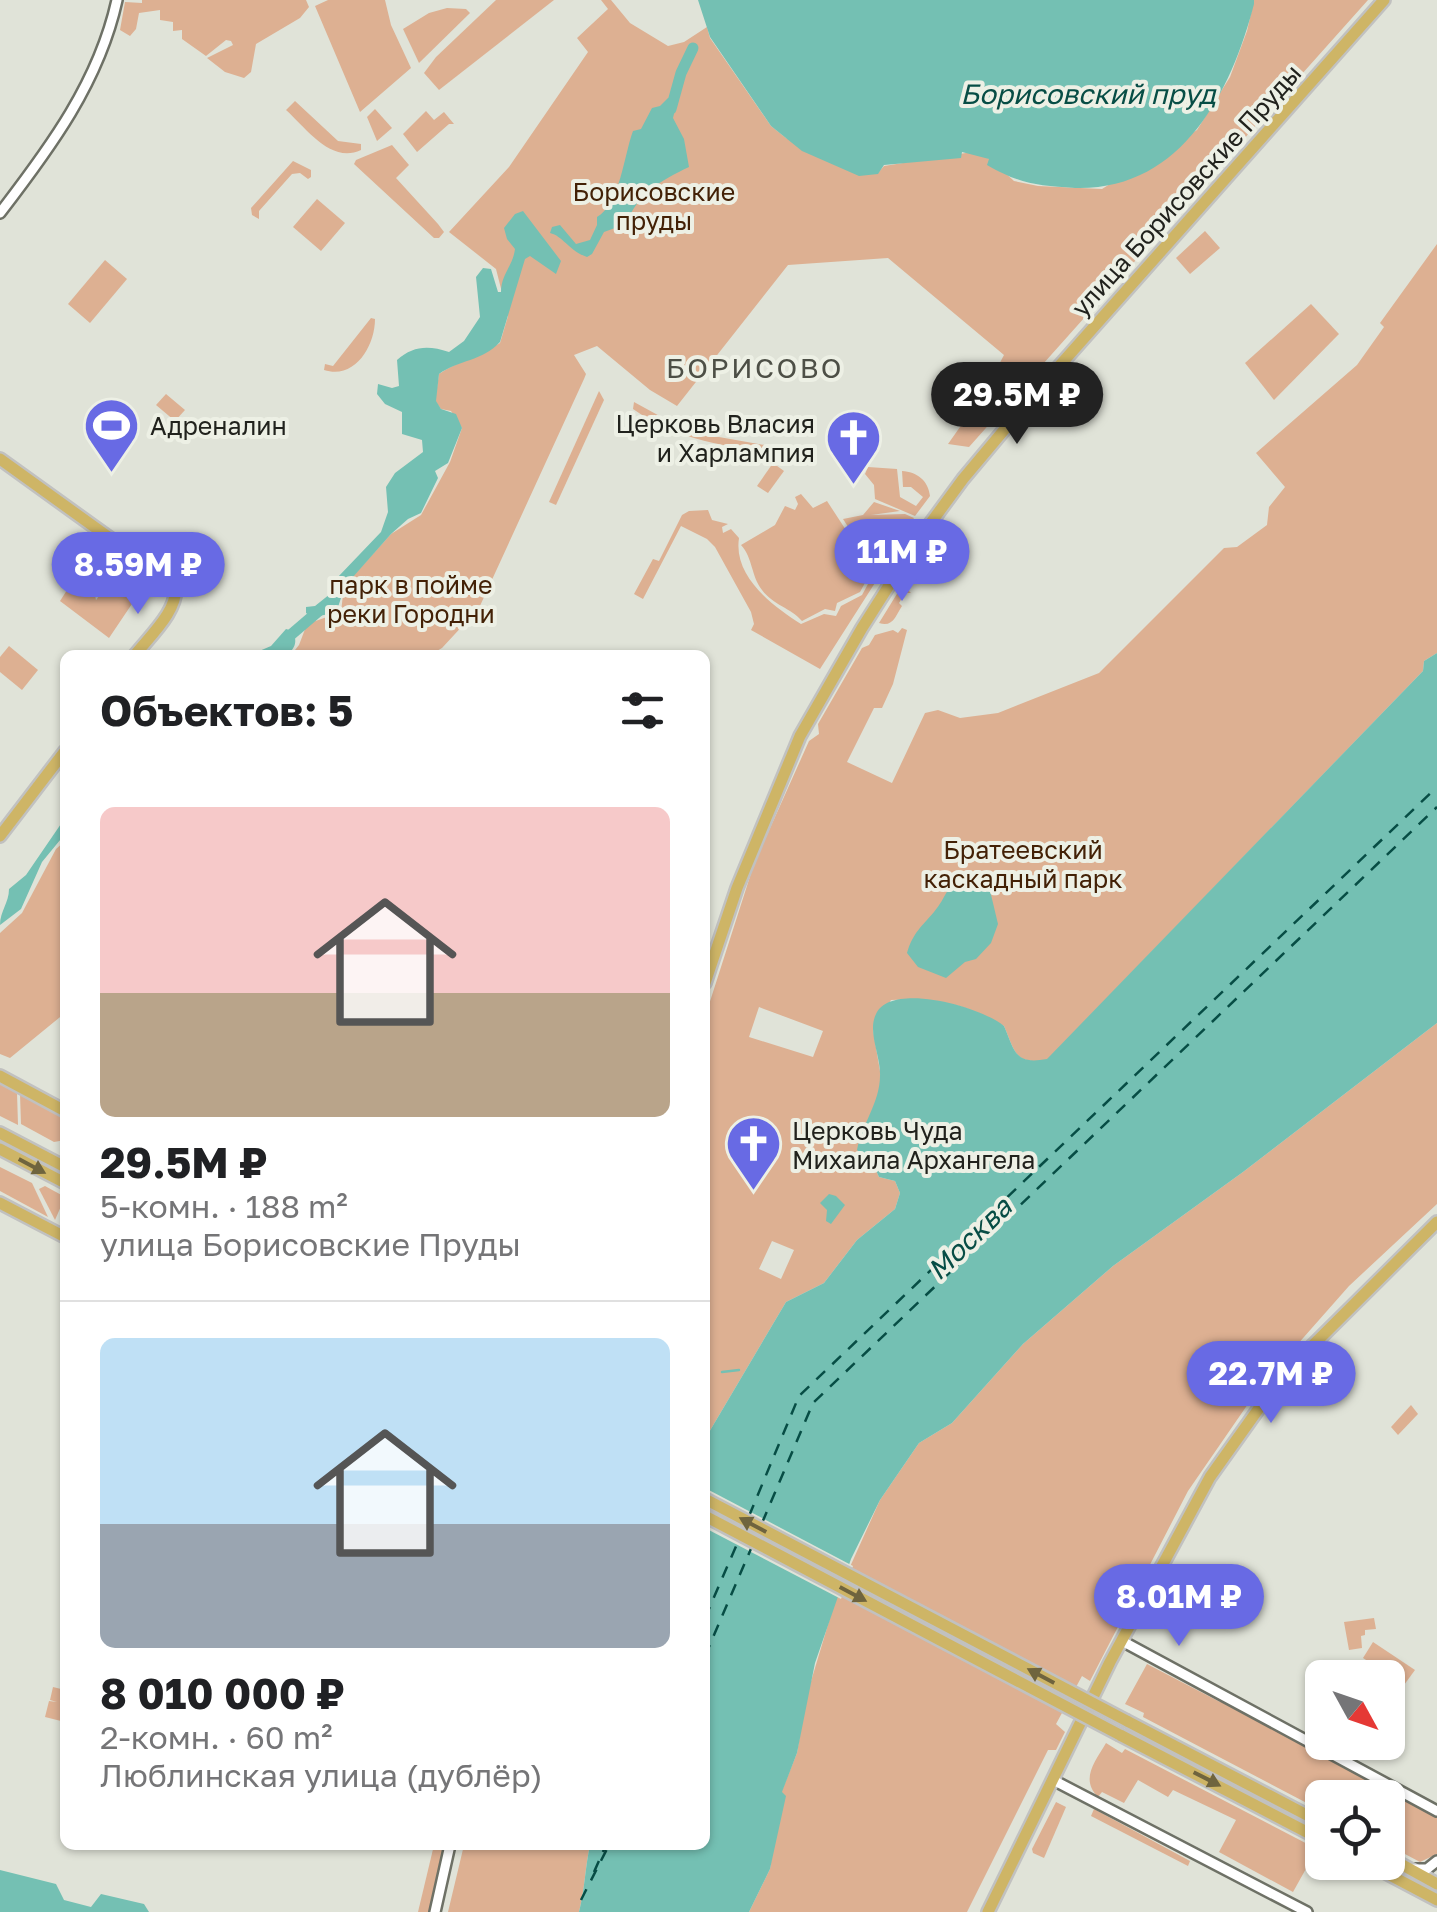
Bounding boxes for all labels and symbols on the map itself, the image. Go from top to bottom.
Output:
street label: улица Борисовские Пруды [1064,57,1308,323]
water label: Борисовский пруд [960,77,1217,110]
park label: Борисовские пруды [573,176,735,236]
district label: БОРИСОВО [666,351,844,384]
pin: 29.5M ₽ [925,362,1109,447]
sports icon: Адреналин [81,395,141,474]
church icon: Церковь Власия и Харлампия [824,407,884,486]
place label: Церковь Власия и Харлампия [615,408,815,468]
place label: Адреналин [150,410,287,441]
pin: 11M ₽ [832,519,972,604]
pin: 8.59M ₽ [46,532,230,617]
park label: парк в пойме реки Городни [327,569,495,629]
park label: Братеевский каскадный парк [923,834,1123,894]
church icon: Церковь Чуда Михаила Архангела [723,1114,783,1193]
place label: Церковь Чуда Михаила Архангела [792,1115,1035,1175]
one-way arrow [18,1157,47,1174]
water label: Москва [920,1189,1019,1286]
pin: 22.7M ₽ [1179,1341,1363,1426]
one-way arrow [739,1517,768,1534]
pin: 8.01M ₽ [1087,1564,1271,1649]
one-way arrow [839,1585,868,1602]
north arrow [1305,1660,1405,1760]
one-way arrow [1027,1668,1056,1685]
one-way arrow [1193,1770,1222,1787]

